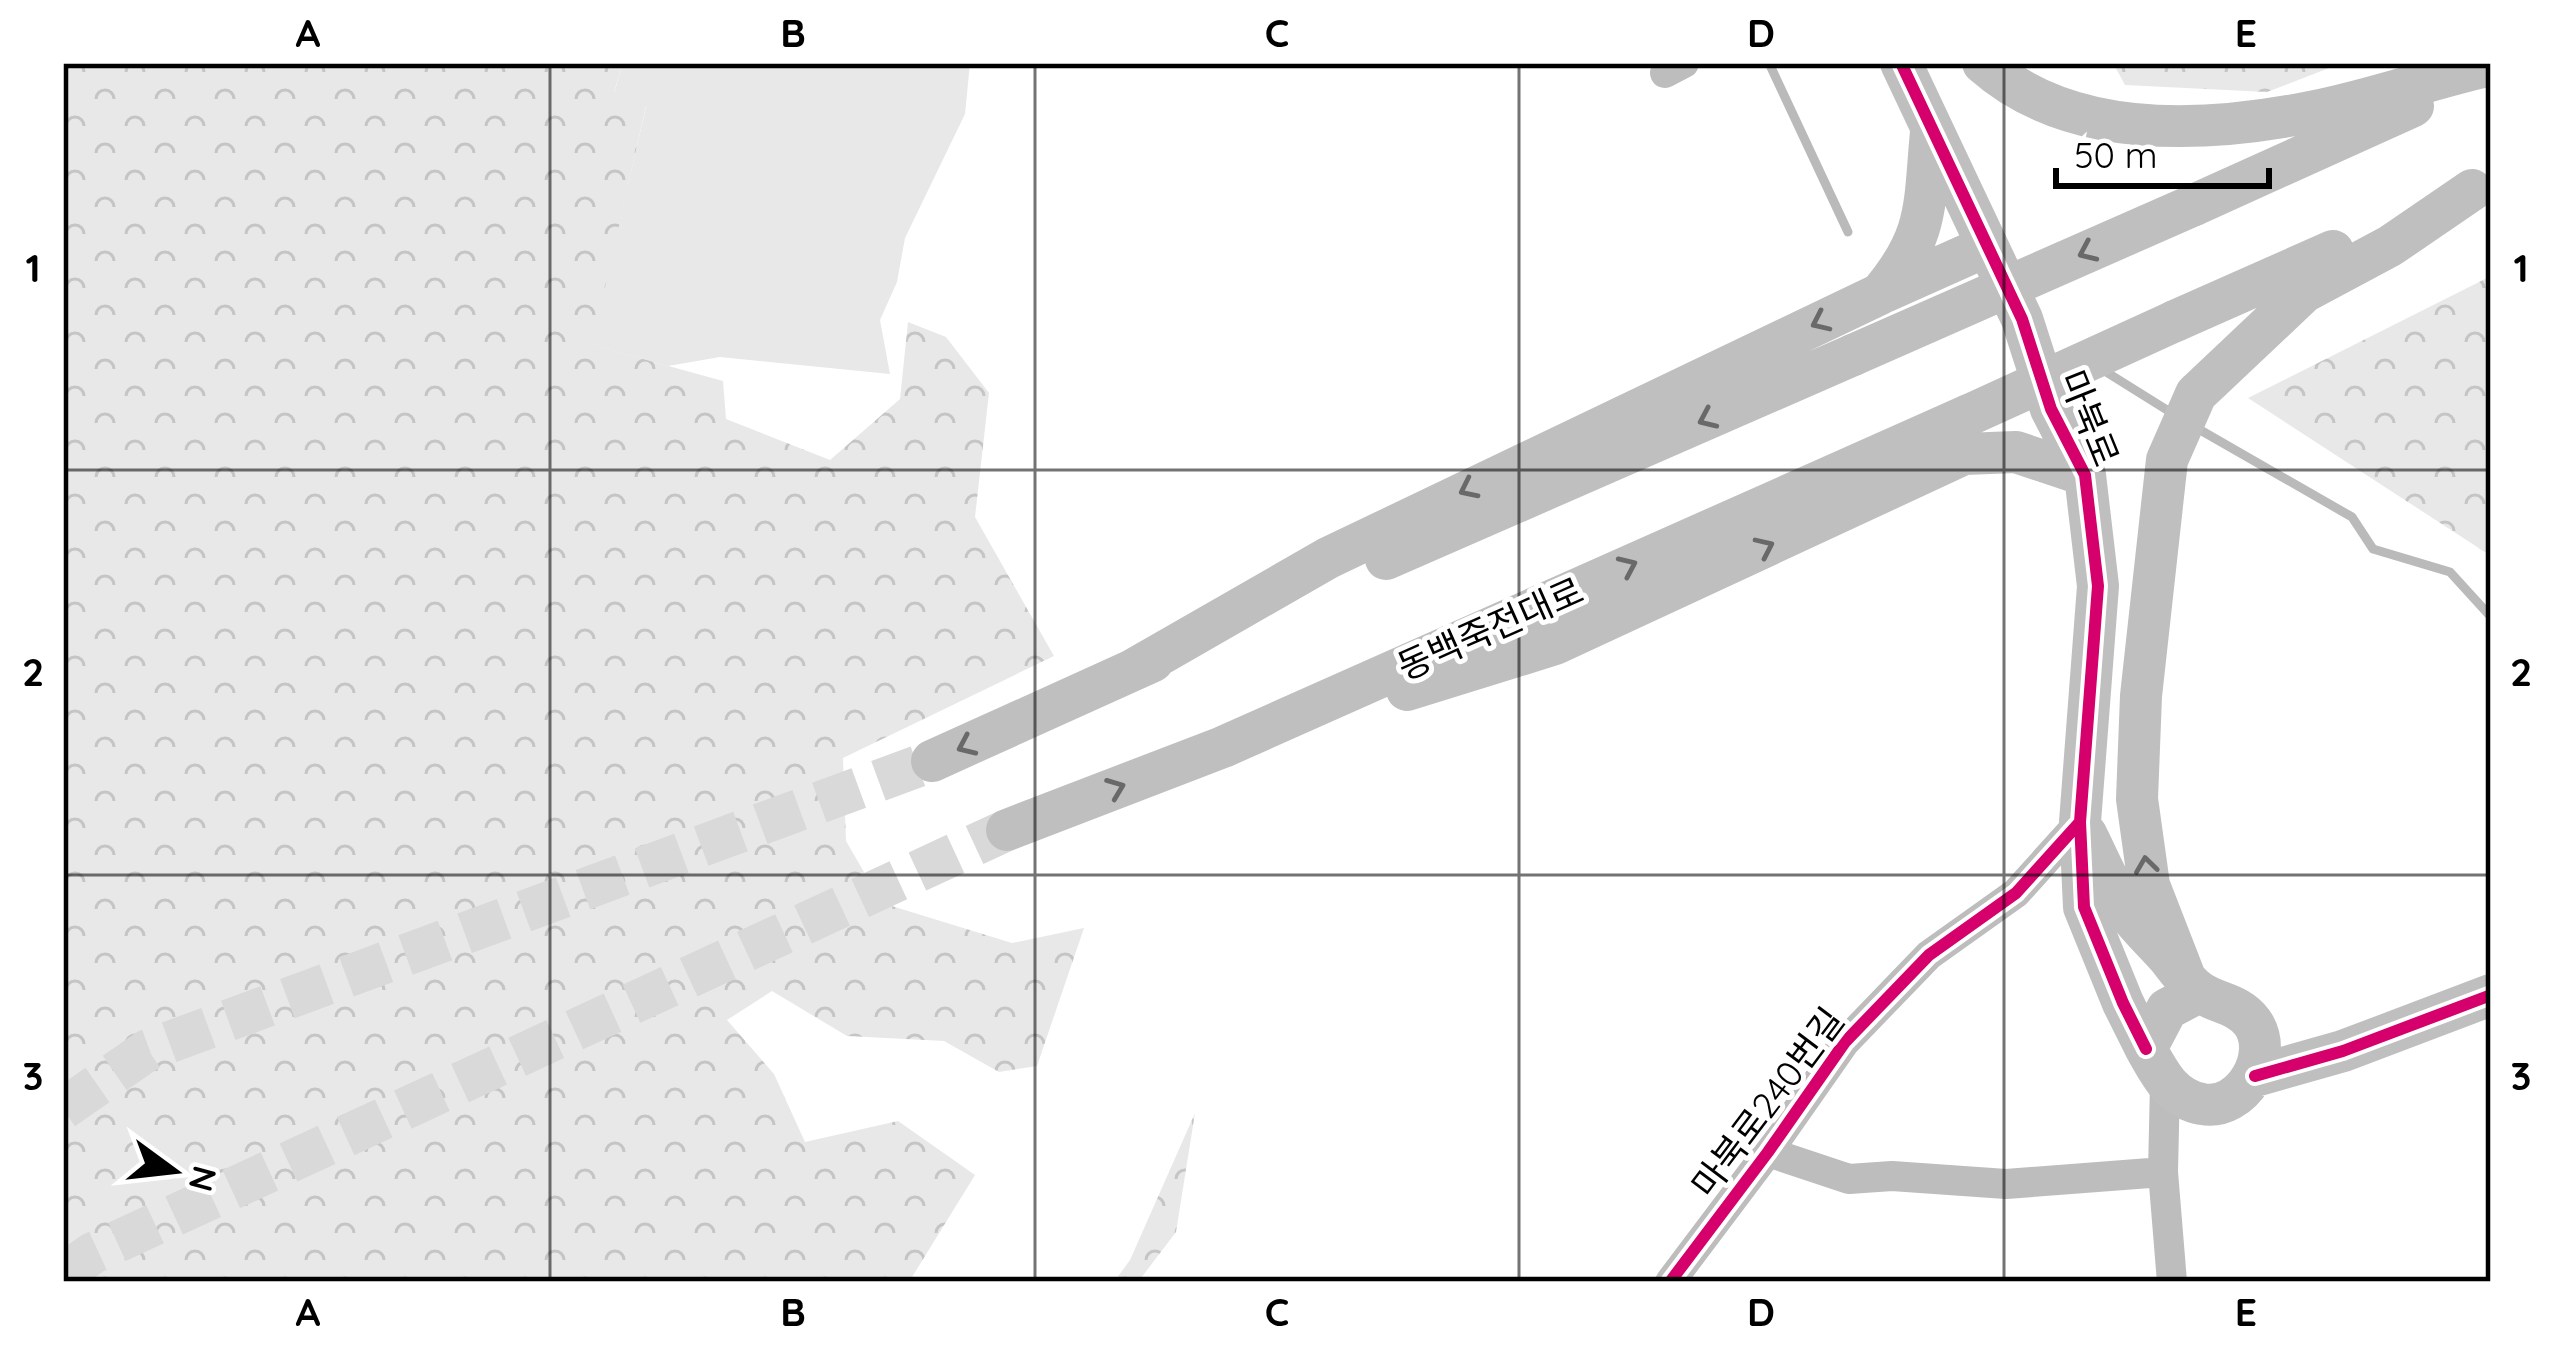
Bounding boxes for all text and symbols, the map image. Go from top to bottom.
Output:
text: A [296,8,321,57]
text: B [780,8,806,57]
text: C [1265,8,1289,57]
text: D [1747,8,1775,57]
text: E [2235,8,2257,57]
scale bar [2056,114,2269,188]
text: 50 m [2074,132,2158,177]
one-way arrow [2078,238,2099,262]
text: 1 [25,243,41,292]
text: 1 [2513,243,2529,292]
one-way arrow [1811,308,1832,331]
street label: 마북로 [2051,364,2129,472]
one-way arrow [1698,404,1719,428]
one-way arrow [1459,475,1480,498]
one-way arrow [1753,538,1774,561]
one-way arrow [1616,557,1638,581]
street label: 동백죽전대로 [1390,567,1590,689]
text: 2 [22,647,44,696]
text: 2 [2510,647,2532,696]
one-way arrow [957,732,978,755]
one-way arrow [1105,777,1126,802]
one-way arrow [2134,855,2160,875]
street label: 마북로240번길 [1681,998,1853,1206]
text: 3 [23,1051,43,1100]
text: 3 [2511,1051,2531,1100]
north arrow [114,1111,234,1231]
text: N [181,1162,226,1196]
text: A [296,1287,321,1336]
text: B [780,1287,806,1336]
text: C [1265,1287,1289,1336]
text: D [1747,1287,1775,1336]
text: E [2235,1287,2257,1336]

